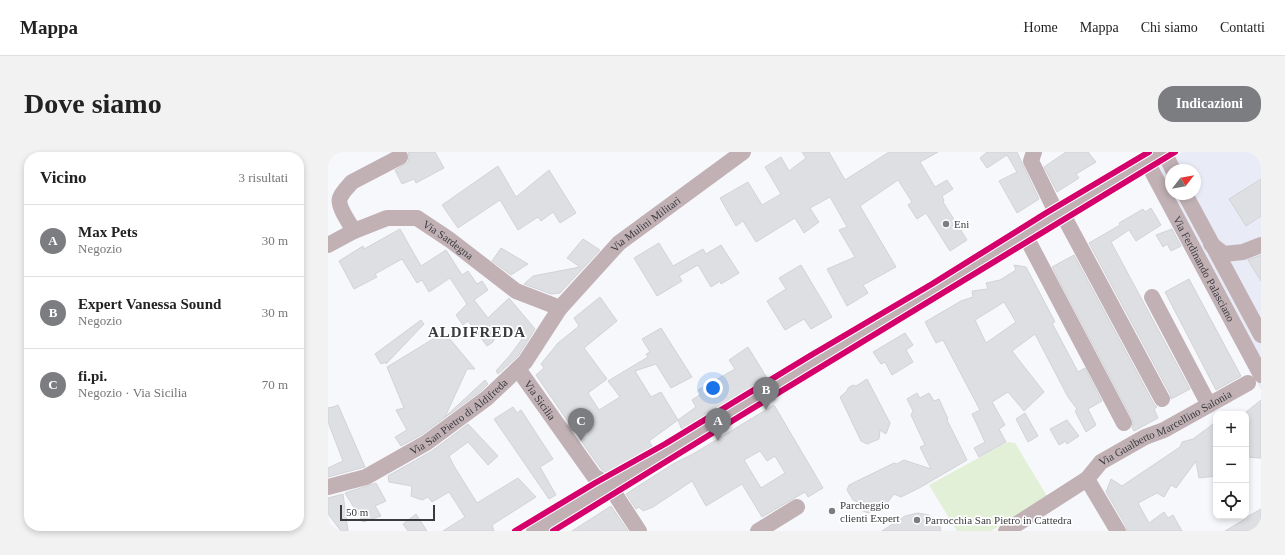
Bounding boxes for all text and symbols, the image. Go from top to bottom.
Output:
text: Mappa [20,17,78,38]
text: Home [1024,20,1058,35]
text: Mappa [1080,20,1119,35]
text: Chi siamo [1141,20,1198,35]
text: Contatti [1220,20,1265,35]
button: Indicazioni [1158,86,1261,122]
text: Dove siamo [24,88,162,119]
north arrow [1165,164,1201,200]
text: Vicino [40,168,87,187]
text: 3 risultati [239,170,288,185]
street label: Via Mulini Militari [608,194,683,254]
street label: Via Ferdinando Palasciano [1171,214,1237,324]
street label: Via Sardegna [421,218,476,262]
place label: Eni [954,218,969,230]
marker: Eni [941,219,951,229]
text: Max Pets [78,224,138,240]
text: A [48,233,58,248]
text: 30 m [262,233,288,248]
text: Negozio [78,241,122,256]
text: Expert Vanessa Sound [78,296,221,312]
text: B [49,305,57,320]
text: 30 m [262,305,288,320]
text: Negozio [78,313,122,328]
district label: ALDIFREDA [428,324,526,340]
text: fi.pi. [78,368,107,384]
street label: Via San Pietro di Aldifreda [407,376,510,457]
text: C [48,377,58,392]
text: 70 m [262,377,288,392]
pin: B [753,377,779,410]
street label: Via Sicilia [522,378,558,422]
your location [703,378,723,398]
text: Negozio · Via Sicilia [78,385,187,400]
street label: Via Gualberto Marcellino Salonia [1097,387,1234,468]
pin: C [568,408,594,441]
pin: A [705,408,731,441]
map controls [1213,411,1249,519]
button: + [1213,411,1249,447]
button: − [1213,447,1249,483]
button: locate [1213,483,1249,519]
place label: Parcheggio clienti Expert [840,499,900,524]
scale bar [340,503,435,522]
text: 50 m [346,506,368,518]
marker: Parcheggio clienti Expert [827,506,837,516]
place label: Parrocchia San Pietro in Cattedra [925,514,1072,526]
marker: Parrocchia San Pietro in Cattedra [912,515,922,525]

